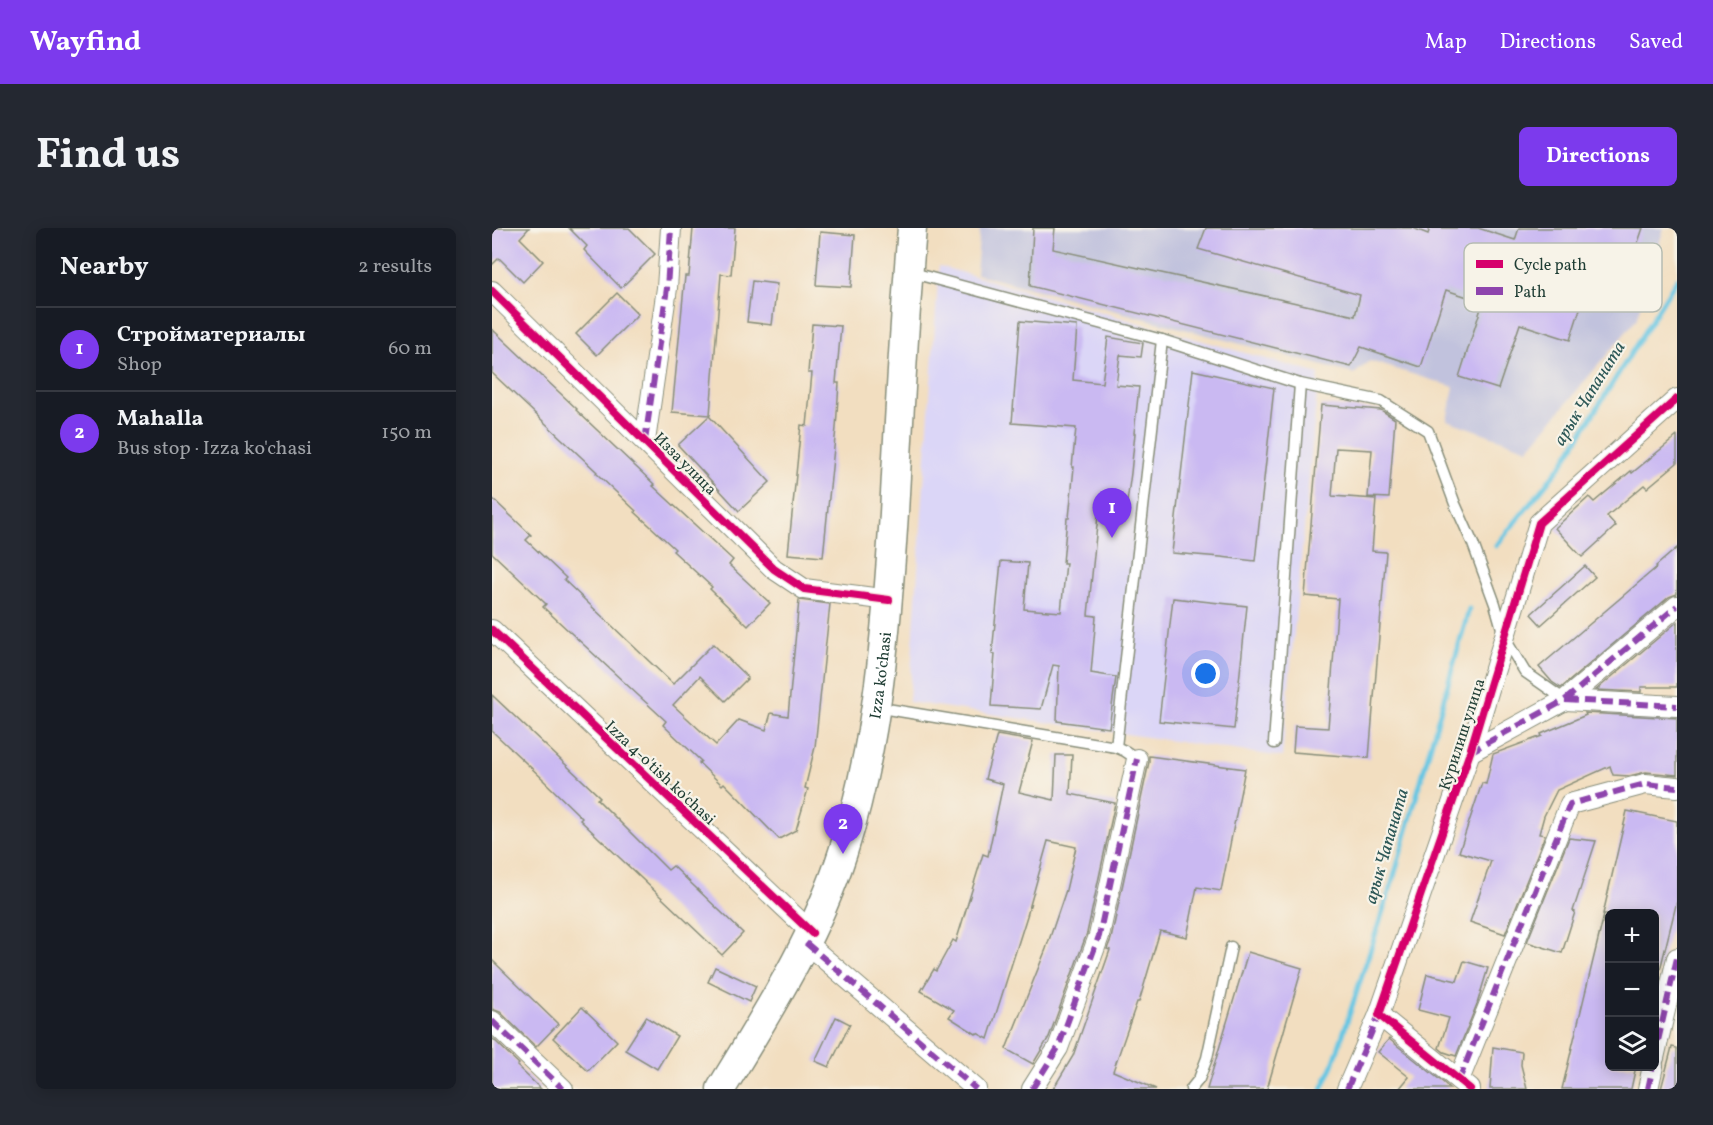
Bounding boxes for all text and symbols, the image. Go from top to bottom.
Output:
text: Wayfind [30,23,141,62]
text: Map [1425,28,1467,57]
text: Directions [1500,28,1596,57]
text: Saved [1629,28,1683,57]
text: Find us [36,127,180,186]
button: Directions [1519,127,1677,186]
legend [1464,243,1662,312]
text: Nearby [60,249,149,285]
text: 2 results [358,253,432,281]
text: Cycle path [1514,255,1587,277]
text: Path [1514,282,1546,304]
text: Стройматериалы [117,320,305,351]
text: 1 [75,335,84,363]
text: 60 m [388,335,432,363]
water label: арык Чапаната [1548,337,1632,451]
text: Shop [117,351,162,379]
text: Mahalla [117,404,204,435]
text: 2 [74,419,85,447]
text: 150 m [381,419,432,447]
street label: Изза улица [648,428,721,501]
text: Bus stop · Izza ko'chasi [117,435,312,463]
pin: 1 [1092,488,1132,538]
street label: Izza ko'chasi [865,631,898,721]
your location [1191,659,1220,688]
street label: Курилиш улица [1434,676,1491,793]
street label: Izza 4-o'tish ko'chasi [599,716,720,831]
water label: арык Чапаната [1359,786,1416,907]
pin: 2 [824,804,862,854]
map controls [1605,909,1659,1071]
button: + [1605,909,1659,963]
button: − [1605,963,1659,1017]
button: layers [1605,1017,1659,1071]

